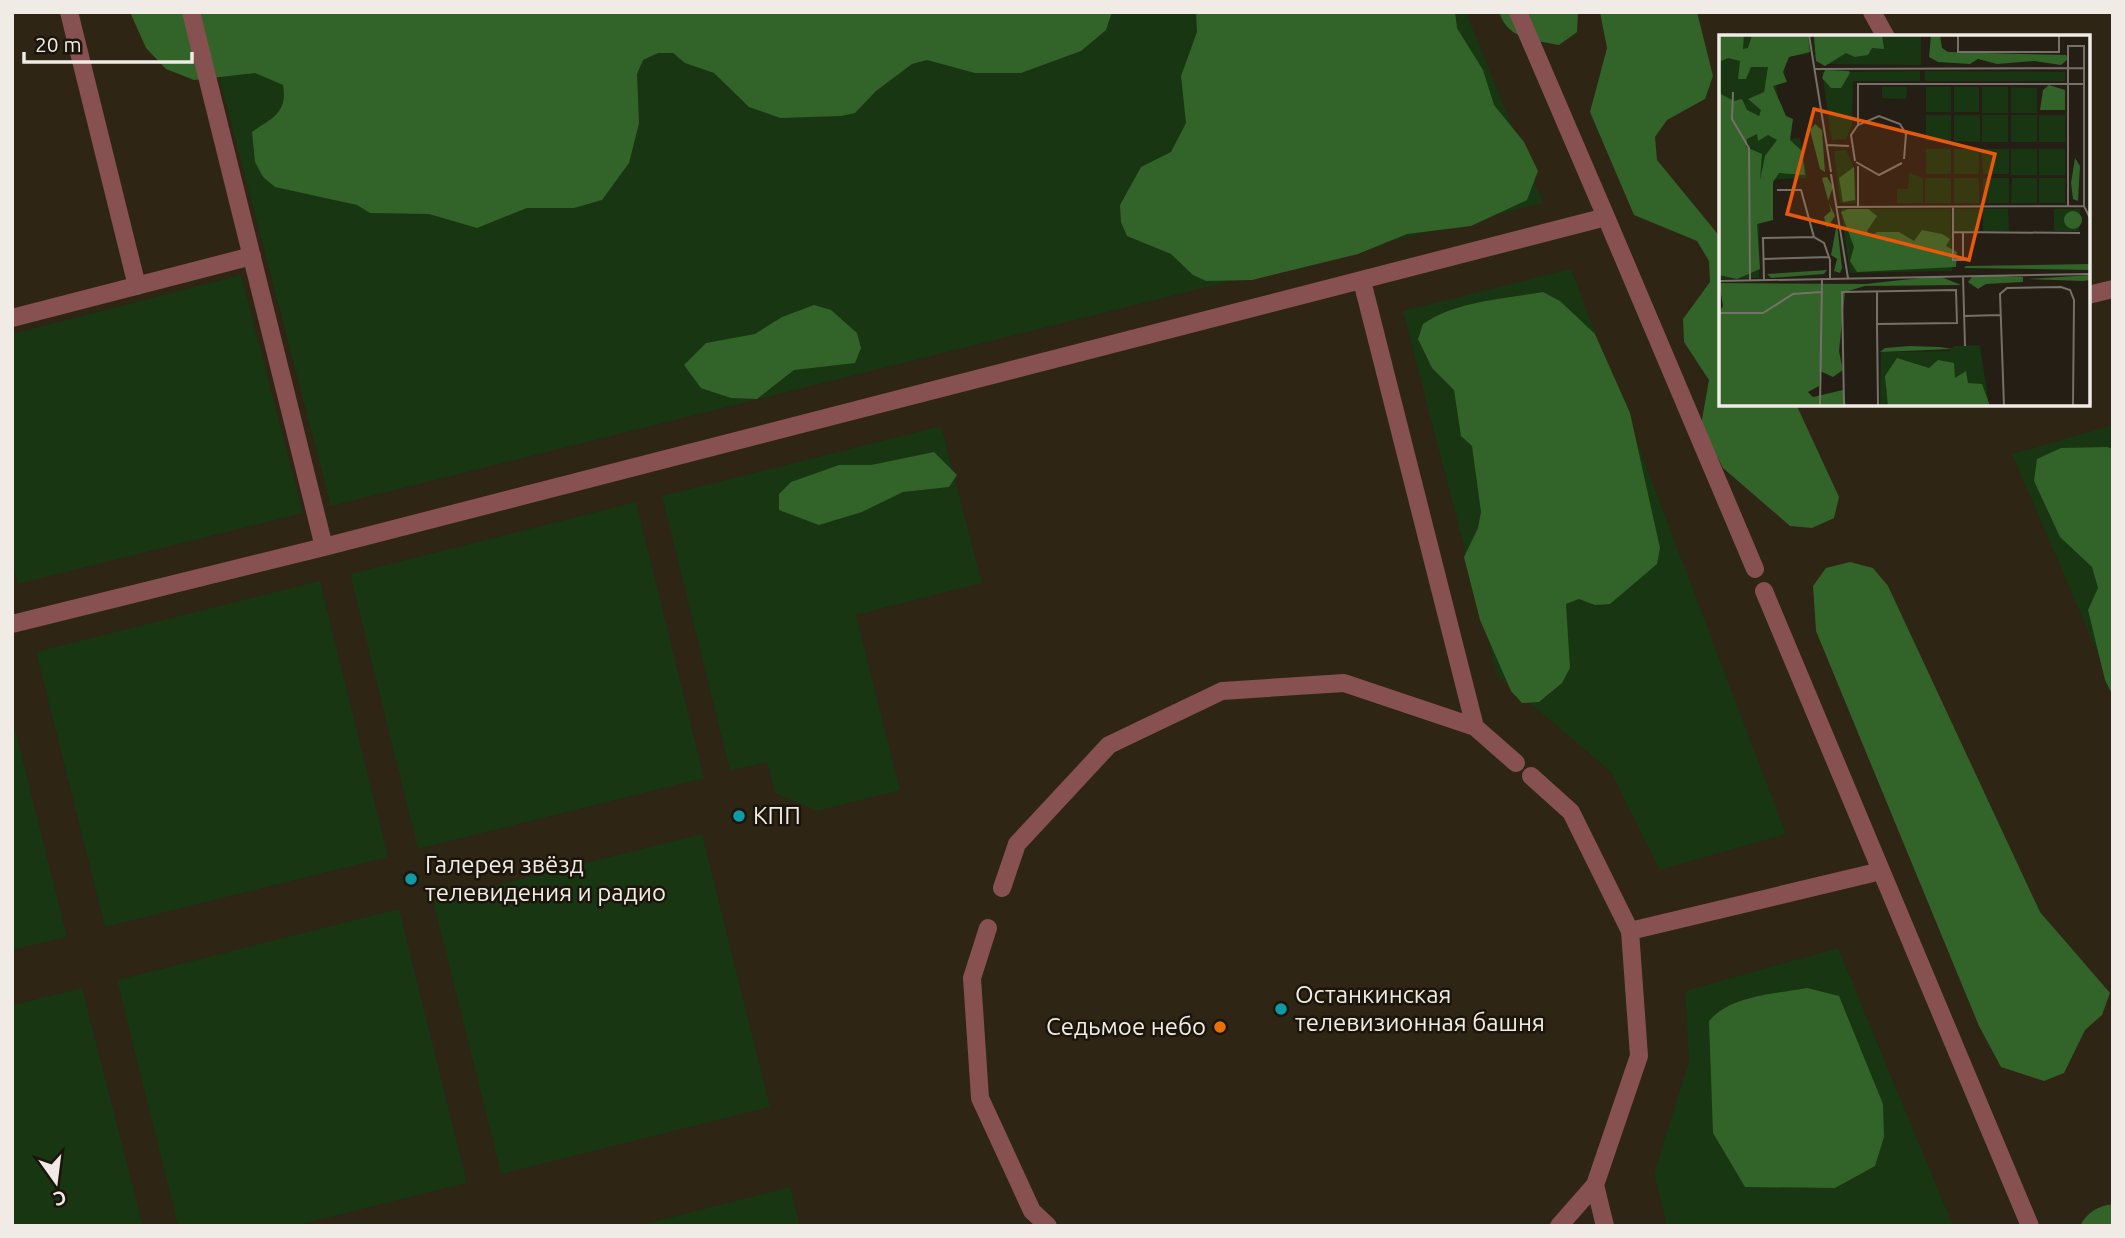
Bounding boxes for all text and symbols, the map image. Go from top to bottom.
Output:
scale bar [24,21,192,65]
text: 20 m [35,32,82,56]
inset map [1719,35,2090,406]
place label: КПП [753,802,801,829]
marker: КПП [731,808,747,824]
place label: Галерея звёзд телевидения и радио [425,851,666,906]
marker: Галерея звёзд телевидения и радио [403,871,419,887]
place label: Останкинская телевизионная башня [1295,981,1545,1036]
marker: Останкинская телевизионная башня [1273,1001,1289,1017]
place label: Седьмое небо [1046,1013,1206,1040]
marker: Седьмое небо [1212,1019,1228,1035]
north arrow [21,1147,91,1217]
text: С [52,1186,69,1211]

